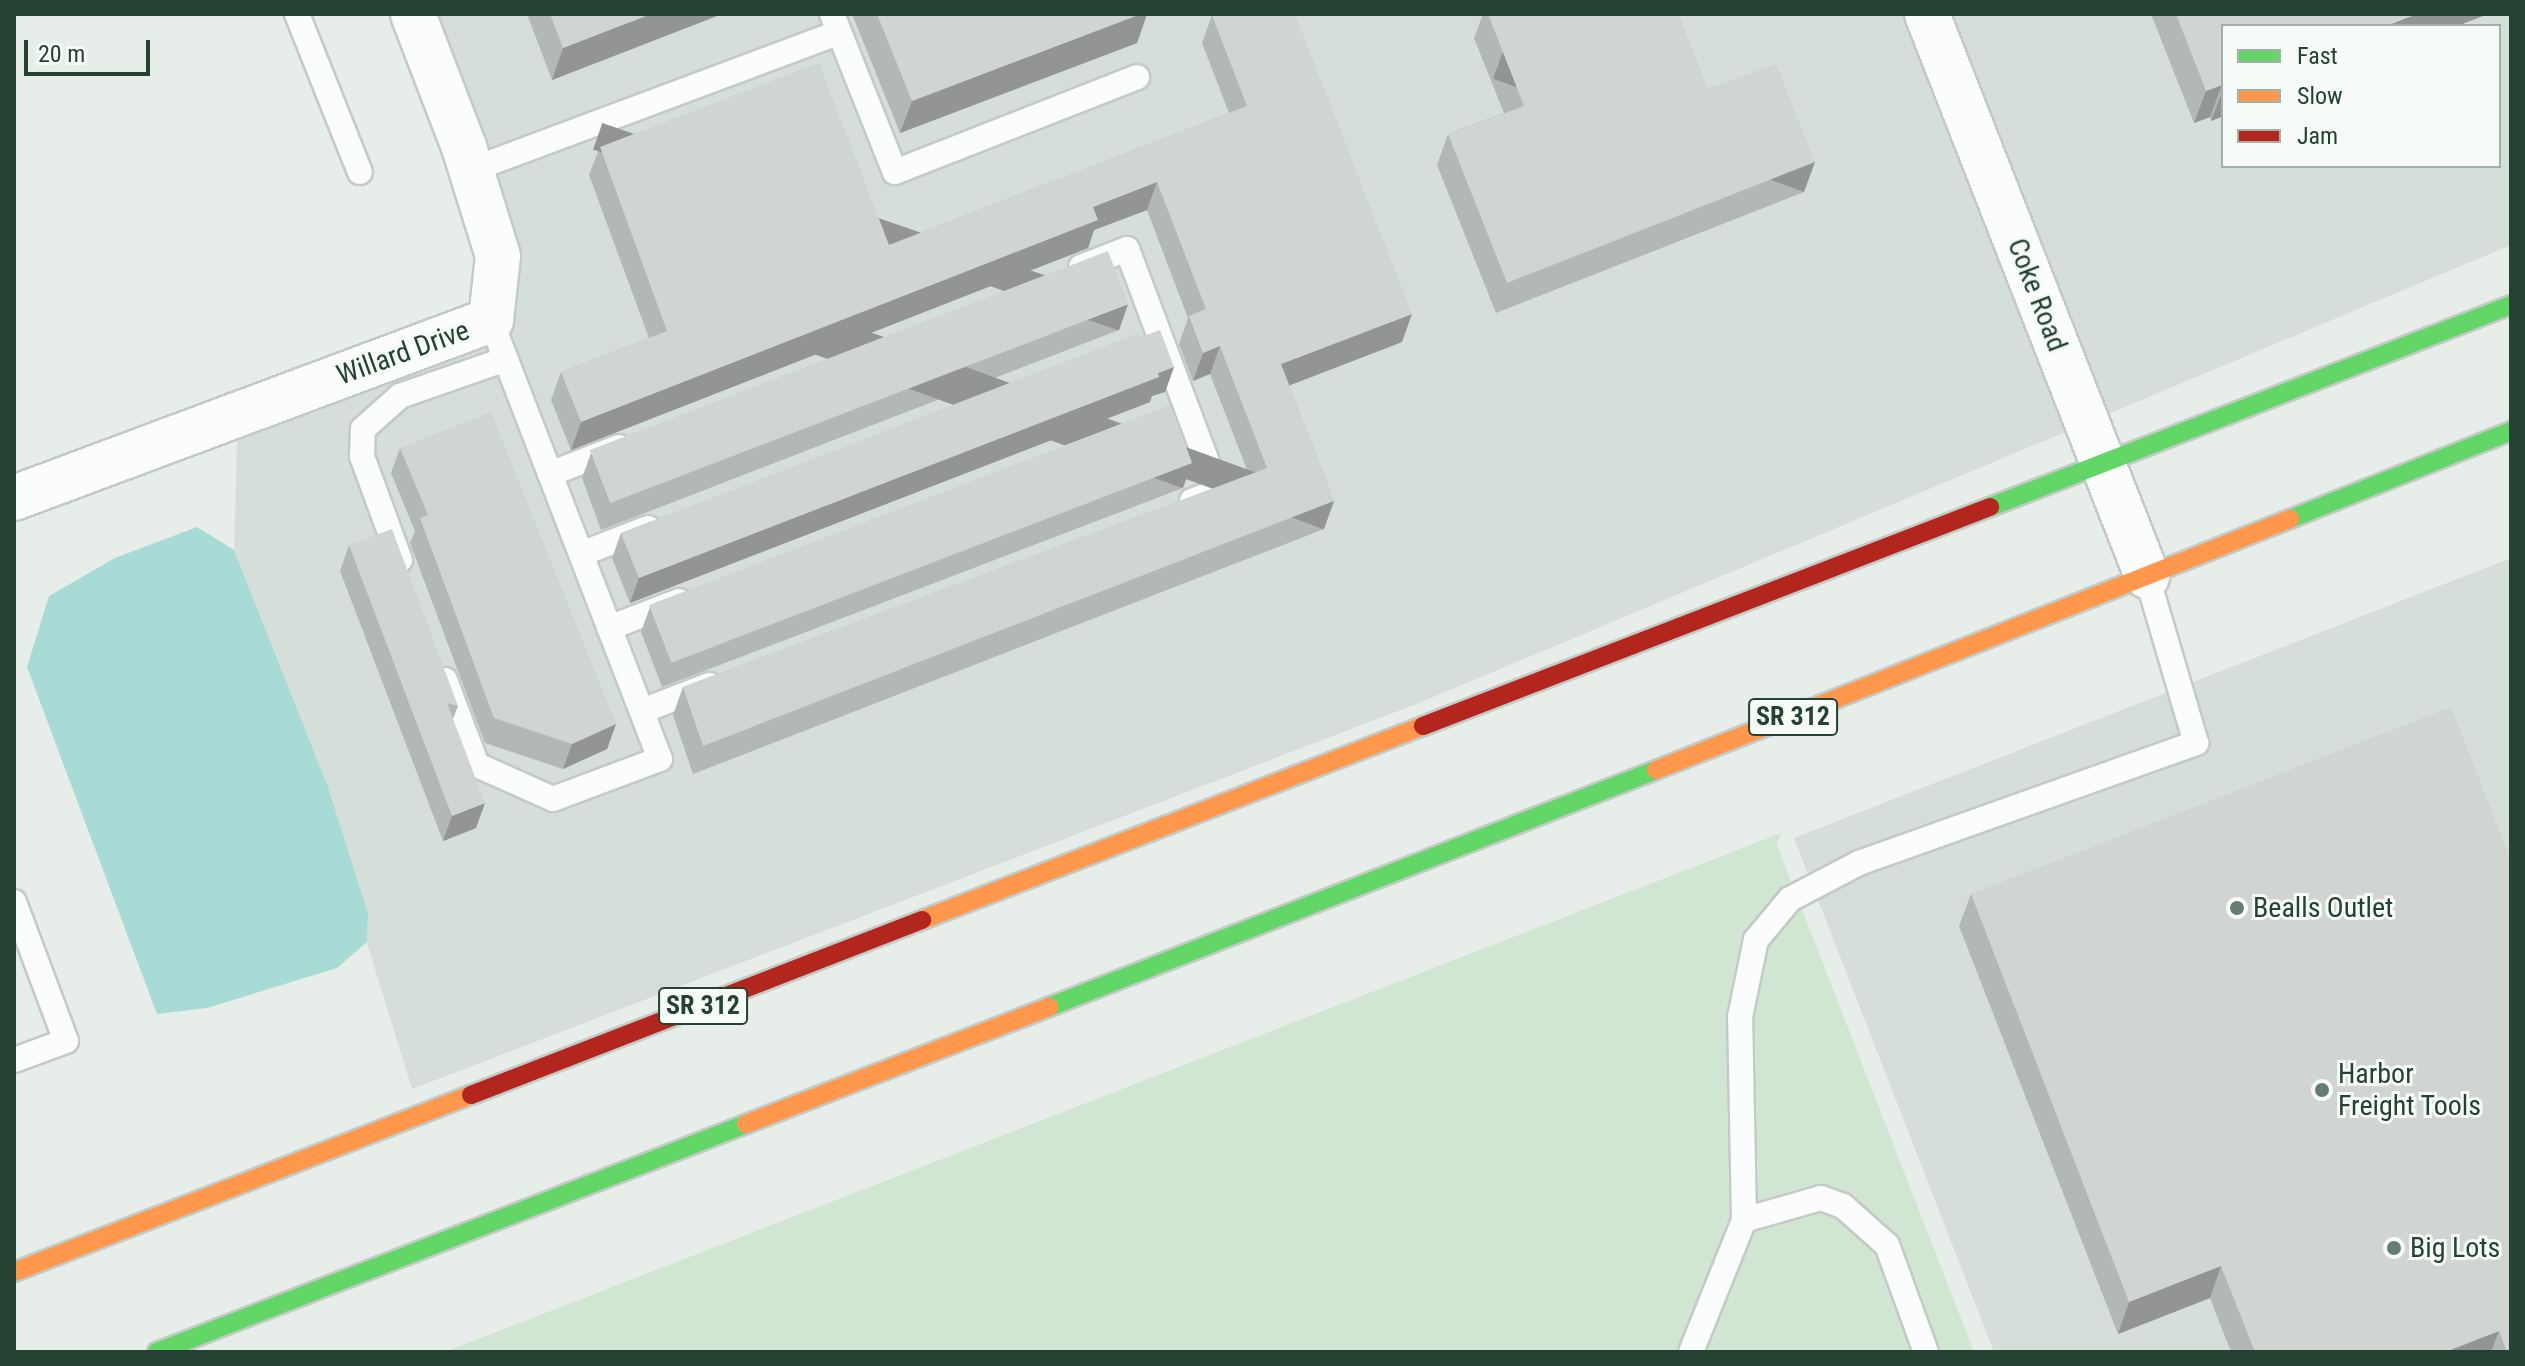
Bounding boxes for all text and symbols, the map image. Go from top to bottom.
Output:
scale bar [28,24,154,74]
legend [2221,24,2501,168]
text: 20 m [38,40,85,68]
text: Fast [2297,42,2338,70]
text: Slow [2297,82,2343,110]
text: Jam [2297,122,2338,150]
street label: Coke Road [2000,234,2074,356]
street label: Willard Drive [332,314,474,392]
road number: SR 312 [1747,695,1839,739]
place label: Bealls Outlet [2253,891,2393,925]
marker: Bealls Outlet [2228,899,2246,917]
road number: SR 312 [657,984,749,1028]
place label: Harbor Freight Tools [2338,1057,2482,1123]
marker: Harbor Freight Tools [2313,1081,2331,1099]
place label: Big Lots [2410,1231,2500,1265]
marker: Big Lots [2385,1239,2403,1257]

